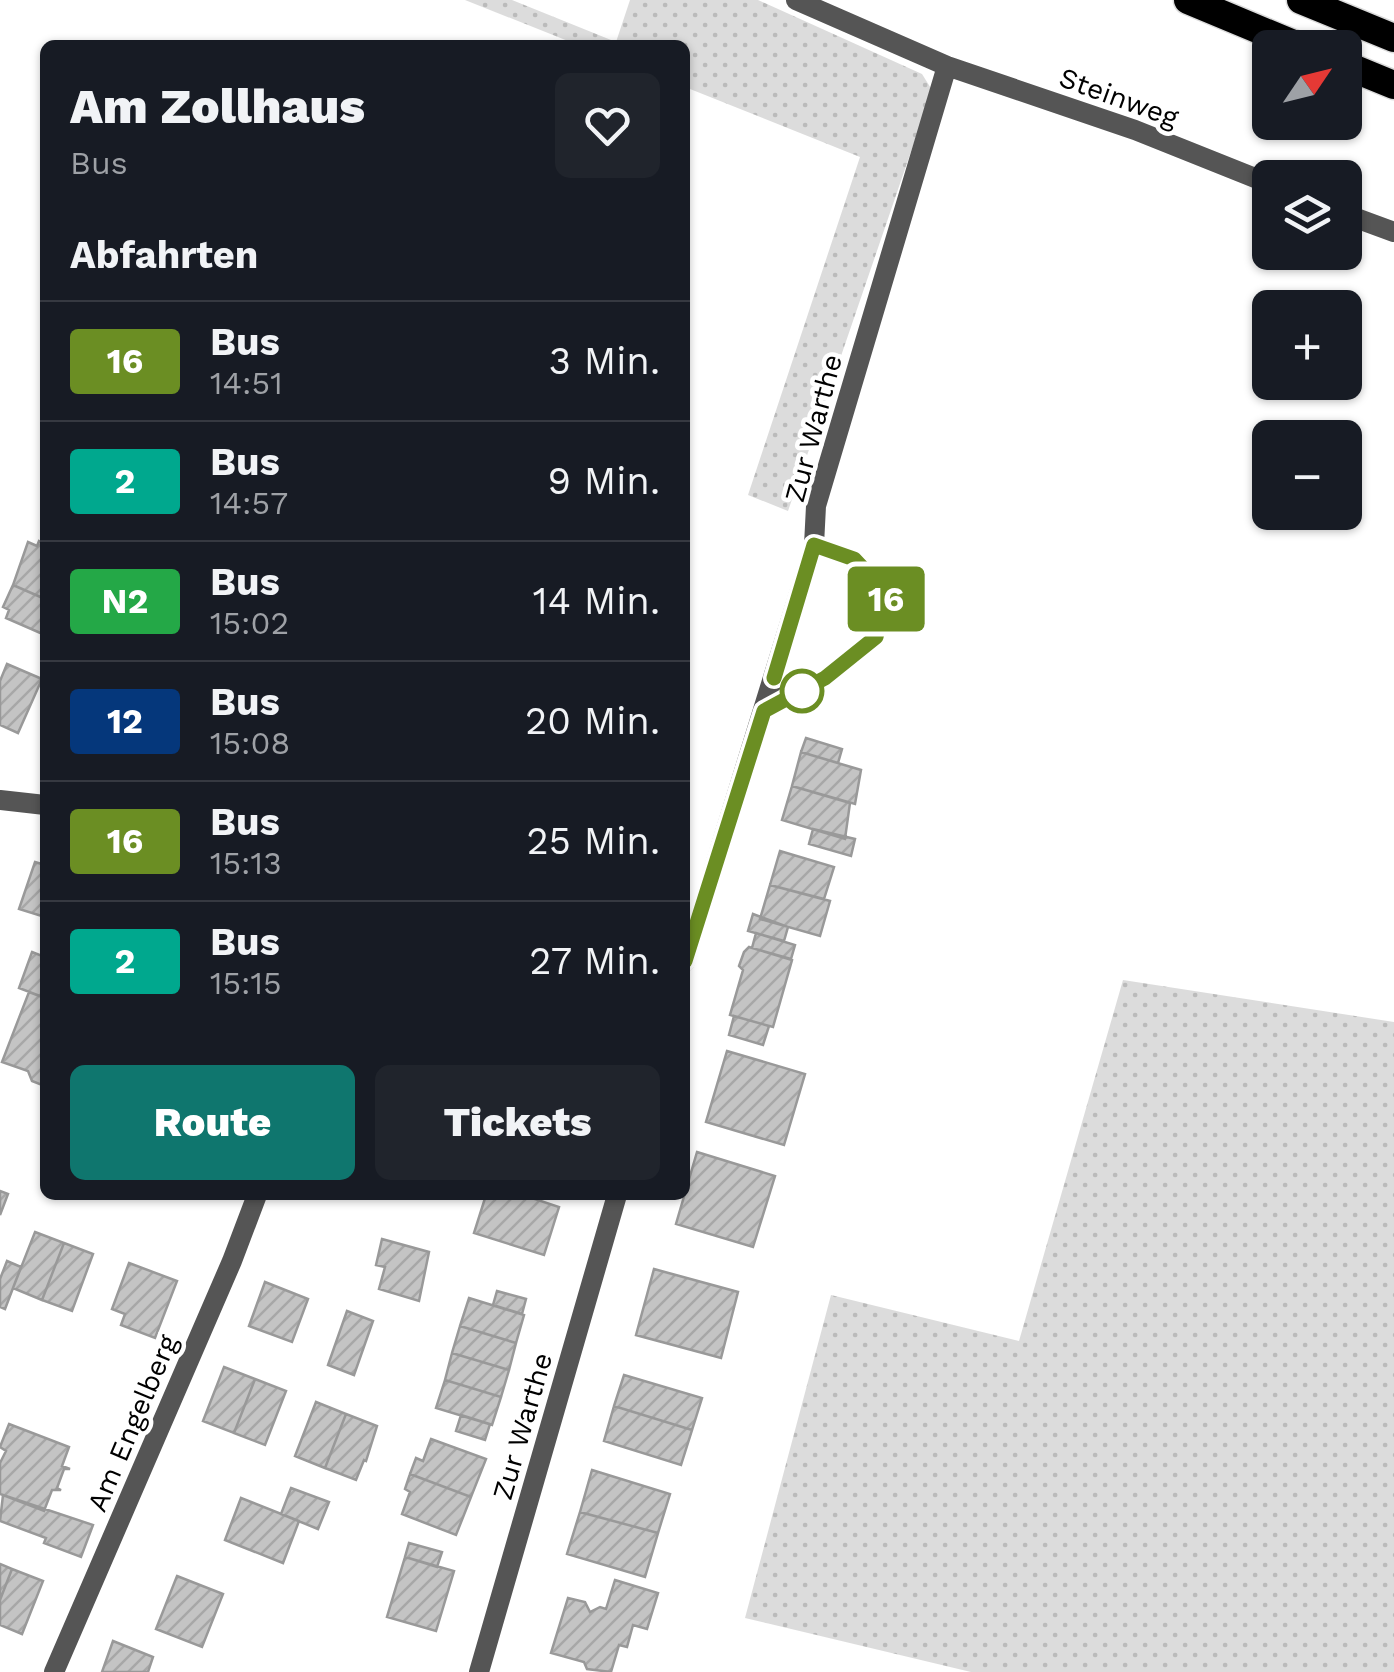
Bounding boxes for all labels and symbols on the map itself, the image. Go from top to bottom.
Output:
north arrow [1252,30,1362,140]
street label: Steinweg [1055,61,1183,134]
street label: Zur Warthe [778,351,849,506]
line badge: 16 [841,566,931,632]
unlabelled marker [781,670,823,712]
street label: Am Engelberg [80,1330,185,1517]
street label: Zur Warthe [486,1349,559,1503]

